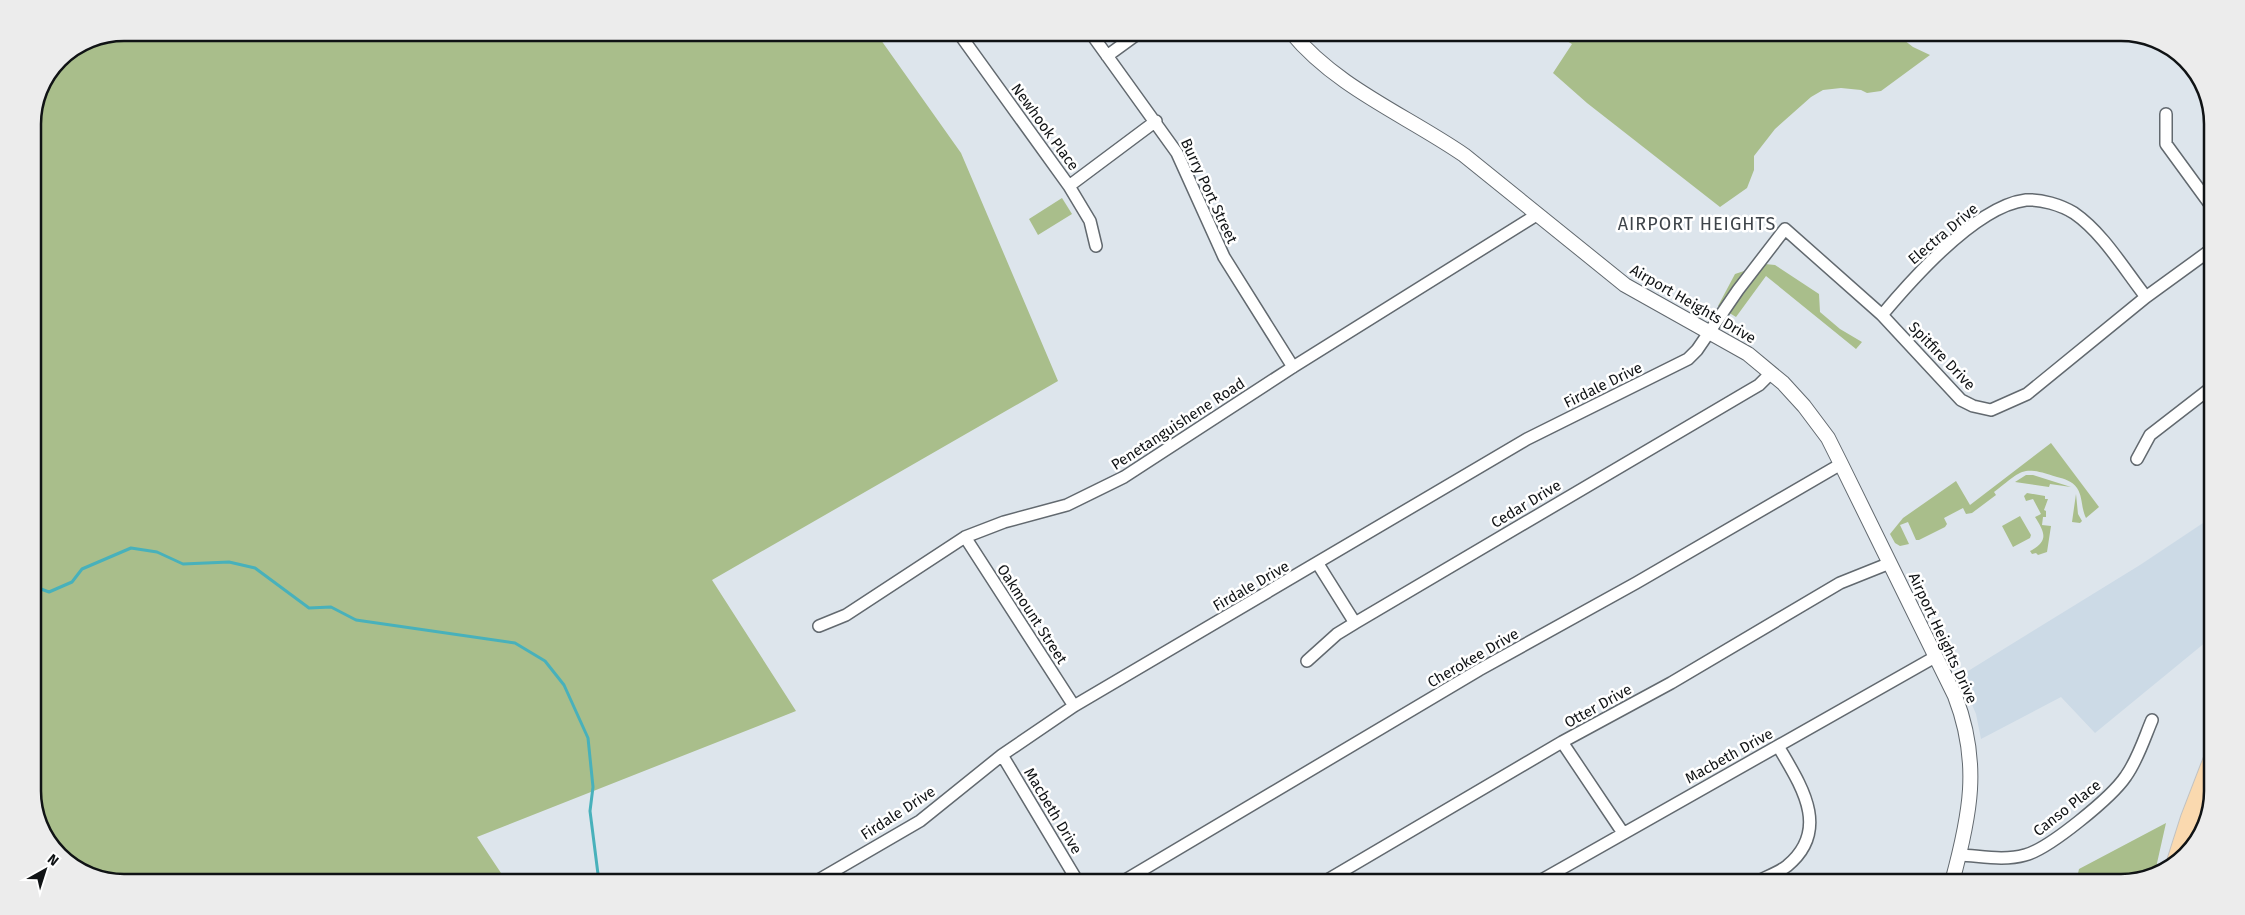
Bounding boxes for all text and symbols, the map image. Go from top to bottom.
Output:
street label: Newhook Place [1007,80,1083,174]
street label: Burry Port Street [1177,136,1241,247]
street label: Electra Drive [1904,200,1982,268]
district label: AIRPORT HEIGHTS [1618,213,1776,235]
street label: Airport Heights Drive [1627,261,1759,347]
street label: Spitfire Drive [1905,318,1979,394]
street label: Firdale Drive [1561,358,1645,412]
street label: Penetanguishene Road [1108,374,1248,474]
street label: Cedar Drive [1488,476,1564,532]
street label: Firdale Drive [1210,557,1292,615]
street label: Oakmount Street [993,561,1071,668]
street label: Airport Heights Drive [1905,570,1981,706]
street label: Cherokee Drive [1424,625,1522,691]
street label: Otter Drive [1561,680,1635,732]
street label: Macbeth Drive [1682,725,1776,787]
street label: Macbeth Drive [1020,765,1086,857]
street label: Canso Place [2030,776,2104,840]
street label: Firdale Drive [857,782,939,844]
north arrow [20,845,70,895]
text: N [44,851,62,870]

